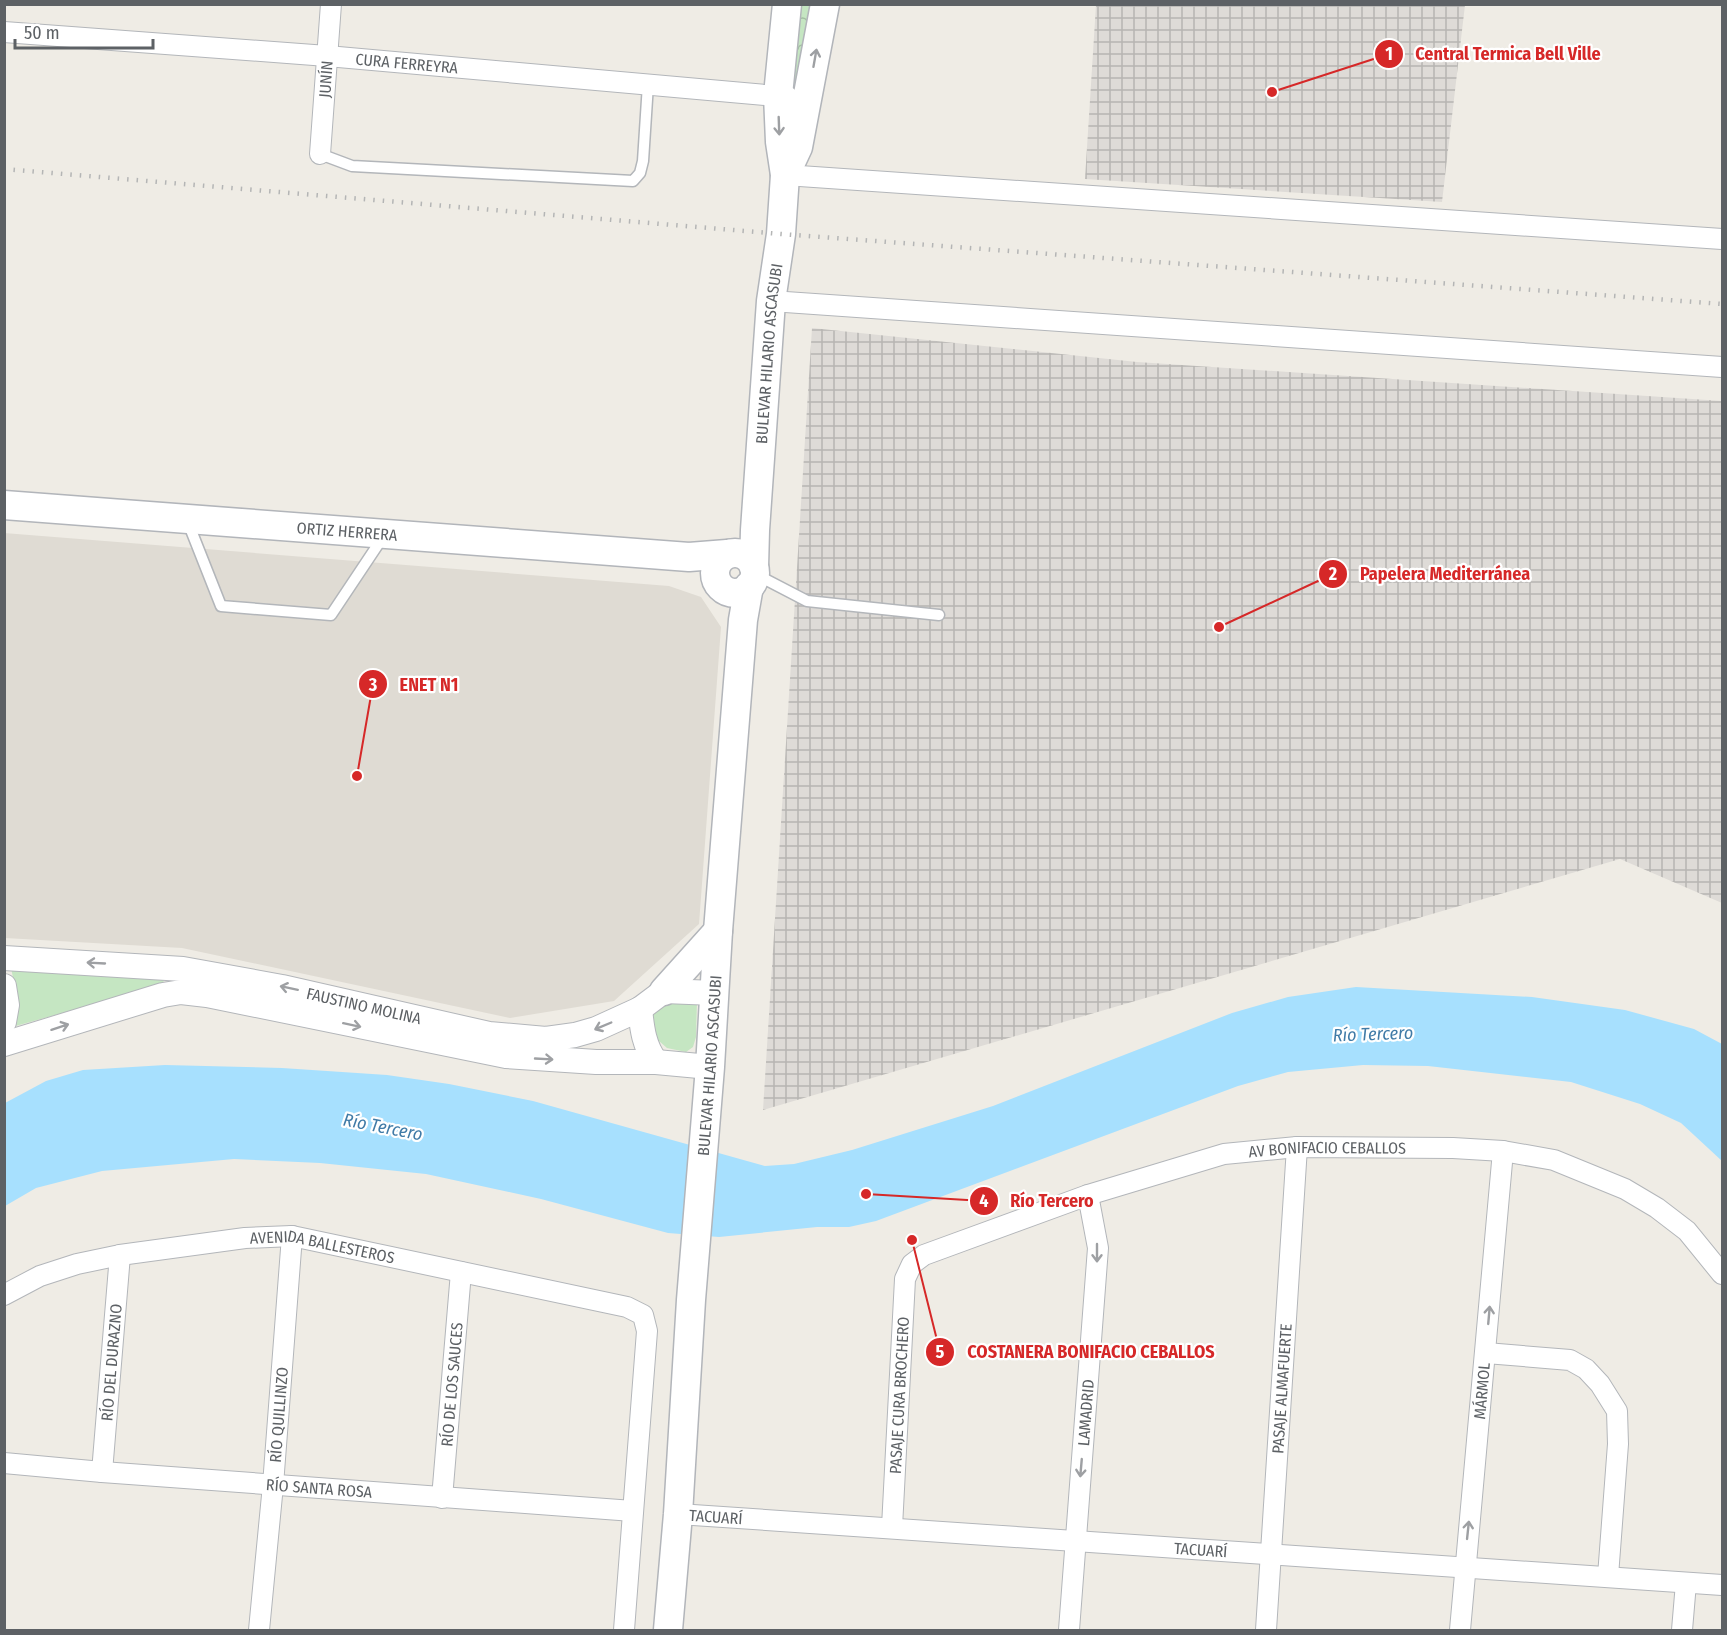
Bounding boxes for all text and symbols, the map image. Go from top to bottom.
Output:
scale bar [15,12,153,50]
text: 50 m [24,22,60,44]
callout: Central Termica Bell Ville [1374,36,1613,72]
text: 1 [1385,43,1393,65]
text: Central Termica Bell Ville [1415,43,1601,65]
street label: CURA FERREYRA [355,49,459,77]
one-way arrow [810,49,821,69]
street label: JUNÍN [315,60,336,99]
one-way arrow [774,115,785,135]
street label: BULEVAR HILARIO ASCASUBI [752,262,786,444]
street label: ORTIZ HERRERA [296,518,399,544]
callout: Papelera Mediterránea [1318,556,1542,592]
text: 2 [1328,563,1337,585]
text: Papelera Mediterránea [1360,563,1530,585]
callout: ENET N1 [358,666,471,702]
text: 3 [368,674,378,696]
text: ENET N1 [400,674,458,696]
one-way arrow [86,957,106,968]
street label: BULEVAR HILARIO ASCASUBI [693,975,725,1157]
one-way arrow [279,982,299,993]
street label: FAUSTINO MOLINA [305,983,424,1028]
one-way arrow [50,1020,69,1031]
one-way arrow [342,1020,361,1031]
one-way arrow [594,1021,612,1032]
water label: Río Tercero [1332,1022,1414,1046]
one-way arrow [533,1054,553,1065]
water label: Río Tercero [341,1109,425,1145]
street label: AV BONIFACIO CEBALLOS [1248,1137,1406,1161]
callout: Río Tercero [969,1183,1106,1219]
text: 4 [979,1190,989,1212]
text: Río Tercero [1010,1190,1094,1212]
street label: AVENIDA BALLESTEROS [249,1226,396,1267]
one-way arrow [1091,1243,1103,1262]
street label: RÍO DEL DURAZNO [97,1303,125,1422]
one-way arrow [1484,1306,1495,1326]
street label: PASAJE CURA BROCHERO [885,1316,913,1474]
street label: RÍO DE LOS SAUCES [437,1322,466,1447]
street label: PASAJE ALMAFUERTE [1268,1323,1295,1454]
callout: COSTANERA BONIFACIO CEBALLOS [925,1334,1226,1370]
text: 5 [936,1341,945,1363]
text: COSTANERA BONIFACIO CEBALLOS [967,1341,1215,1363]
street label: MÁRMOL [1469,1362,1493,1420]
street label: RÍO QUILLINZO [265,1366,291,1463]
street label: LAMADRID [1073,1379,1098,1447]
one-way arrow [1075,1458,1086,1478]
street label: RÍO SANTA ROSA [265,1475,373,1501]
street label: TACUARÍ [689,1505,743,1528]
one-way arrow [1463,1521,1474,1541]
street label: TACUARÍ [1173,1538,1228,1561]

